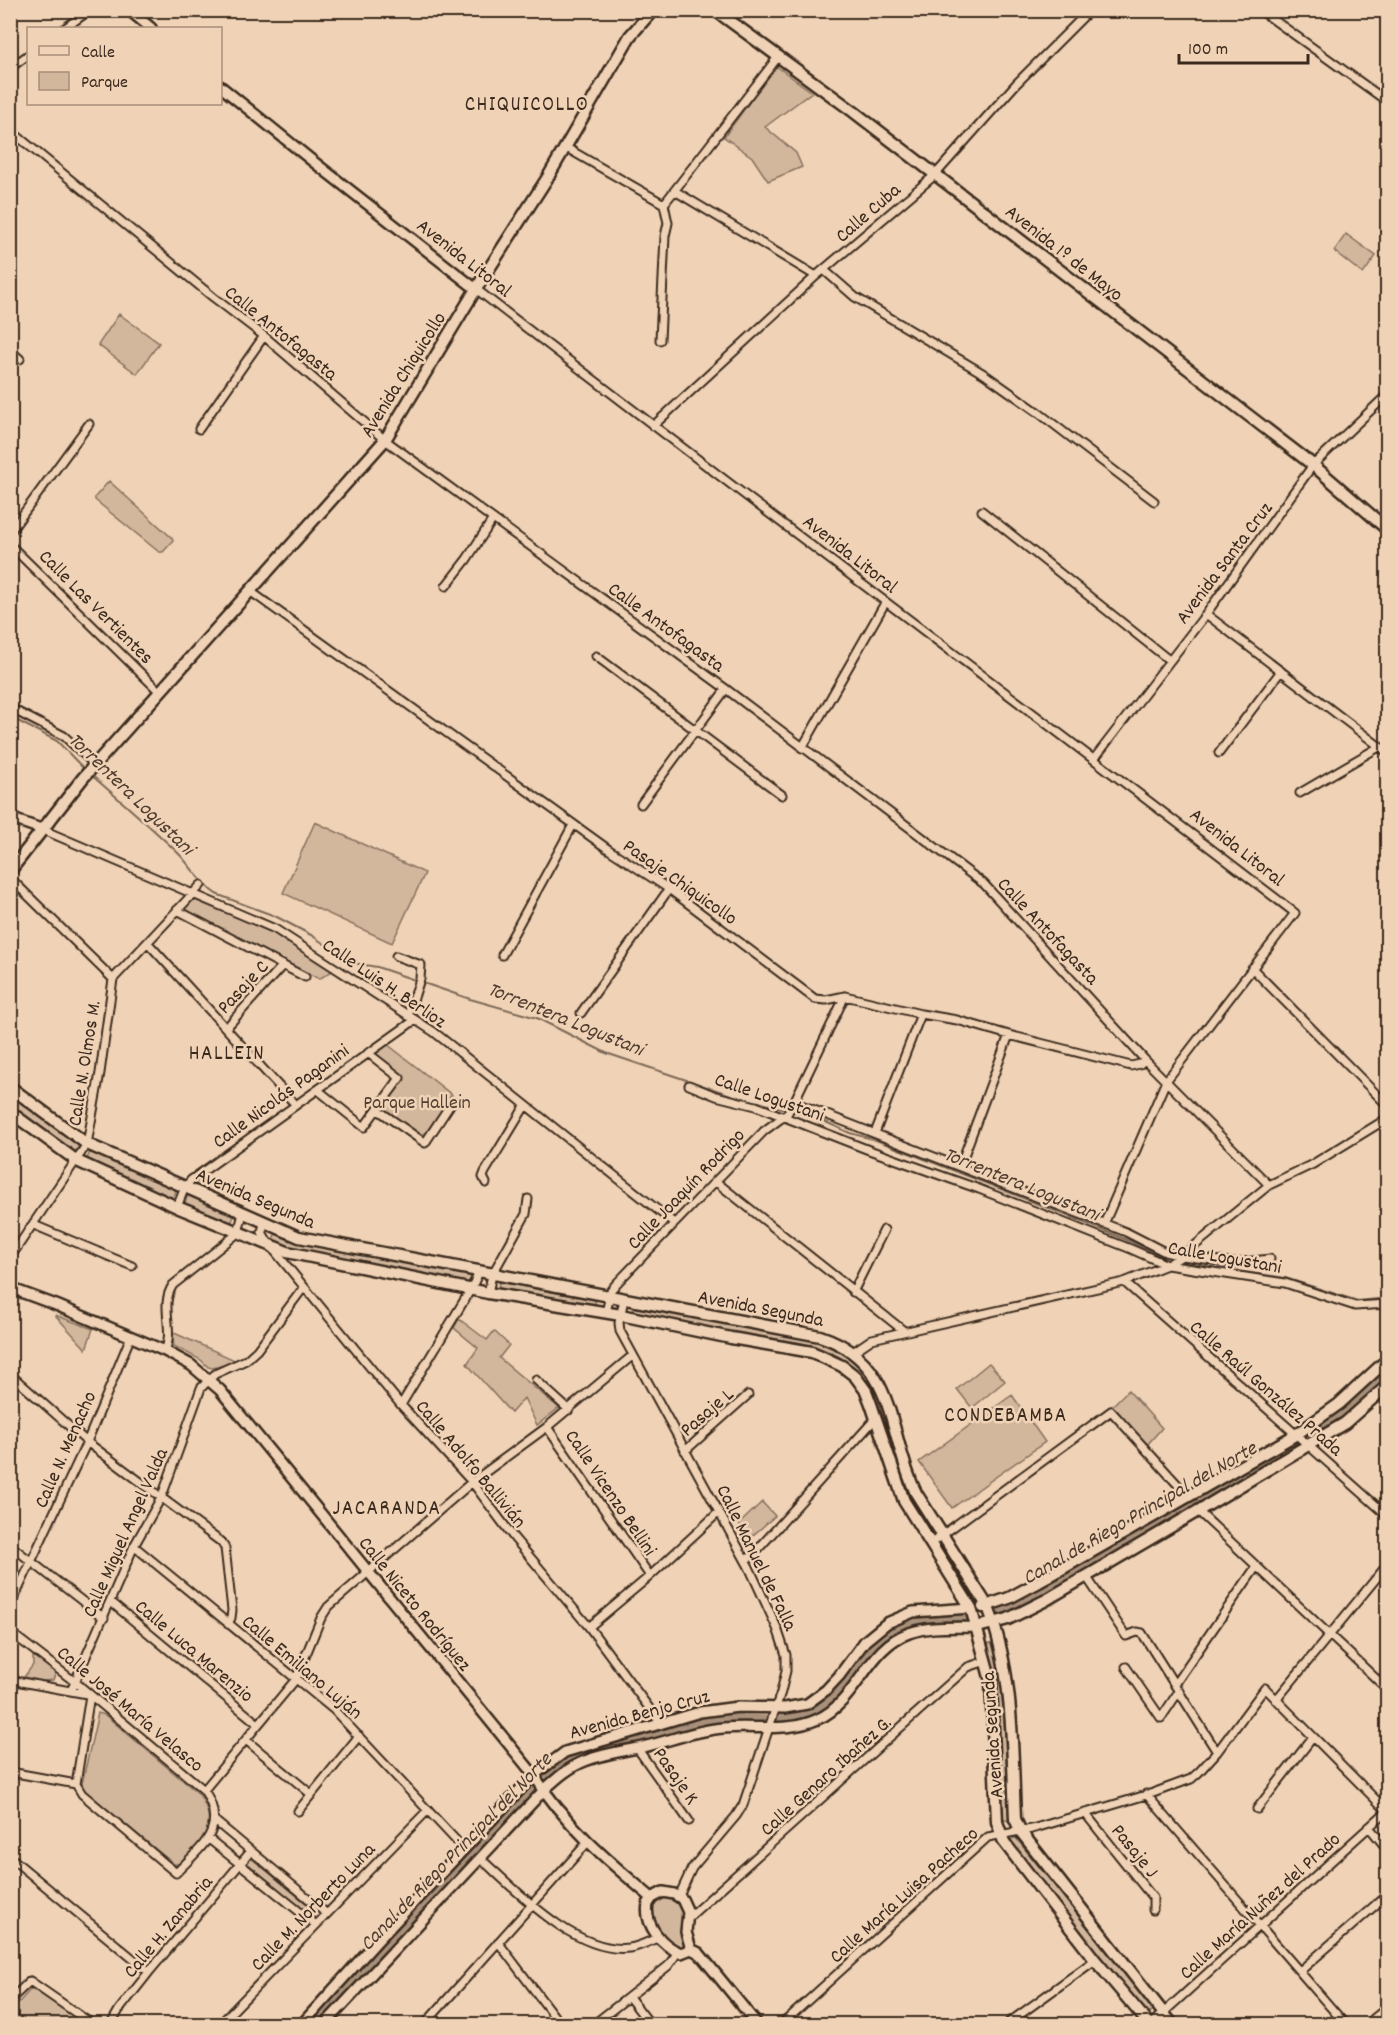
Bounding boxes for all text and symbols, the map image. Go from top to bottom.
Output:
legend [27,27,222,105]
scale bar [1179,27,1308,65]
text: 100 m [1188,38,1228,63]
text: Calle [81,41,115,66]
text: Parque [81,71,128,96]
district label: CHIQUICOLLO [465,91,589,121]
street label: Calle Cuba [830,177,908,251]
street label: Avenida 1º de Mayo [998,199,1128,309]
street label: Avenida Litoral [410,213,517,306]
street label: Calle Antofagasta [218,280,343,389]
street label: Avenida Chiquicollo [355,307,455,444]
street label: Avenida Santa Cruz [1170,497,1281,631]
street label: Avenida Litoral [796,509,903,602]
street label: Calle Las Vertientes [31,544,159,672]
street label: Calle Antofagasta [601,576,730,681]
water label: Torrentera Logustani [60,727,202,866]
street label: Avenida Litoral [1183,802,1290,895]
street label: Pasaje Chiquicollo [616,834,742,933]
street label: Calle Antofagasta [989,872,1105,993]
street label: Calle Luis H. Berlioz [316,933,451,1037]
street label: Pasaje C [212,955,277,1021]
water label: Torrentera Logustani [482,976,650,1067]
street label: Calle N. Olmos M. [62,999,110,1128]
street label: Calle Nicolás Paganini [208,1038,356,1157]
district label: HALLEIN [189,1040,265,1070]
street label: Calle Logustani [710,1067,828,1131]
park label: Parque Hallein [363,1090,471,1118]
street label: Calle Joaquín Rodrigo [622,1123,753,1257]
water label: Torrentera Logustani [938,1141,1106,1232]
street label: Avenida Segunda [191,1162,319,1238]
street label: Calle Logustani [1166,1235,1284,1283]
street label: Avenida Segunda [695,1284,826,1336]
street label: Calle Raúl González Prada [1182,1315,1348,1464]
street label: Pasaje L [675,1382,741,1445]
street label: Calle N. Menacho [28,1387,105,1513]
street label: Calle Adolfo Ballivián [408,1395,532,1535]
district label: CONDEBAMBA [944,1402,1068,1432]
street label: Calle Vicenzo Bellini [557,1425,662,1563]
water label: Canal de Riego Principal del Norte [1018,1434,1265,1594]
street label: Calle Miguel Angel Valda [77,1444,177,1622]
street label: Calle Manuel de Falla [708,1481,803,1637]
district label: JACARANDA [333,1495,441,1525]
street label: Calle Niceto Rodríguez [350,1531,477,1679]
street label: Calle Luca Marenzio [128,1594,259,1711]
street label: Calle Emiliano Luján [234,1609,368,1727]
street label: Calle José María Velasco [50,1640,209,1780]
street label: Avenida Segunda [976,1670,1012,1799]
street label: Avenida Benjo Cruz [567,1684,713,1748]
street label: Calle Genaro Ibañez G. [755,1710,899,1844]
street label: Pasaje K [645,1742,704,1811]
water label: Canal de Riego Principal del Norte [354,1746,562,1959]
street label: Pasaje J [1103,1819,1164,1885]
street label: Calle María Luisa Pacheco [824,1821,986,1971]
street label: Calle María Nuñez del Prado [1174,1827,1348,1987]
street label: Calle M. Norberto Luna [245,1837,383,1979]
street label: Calle H. Zanabria [118,1870,221,1985]

